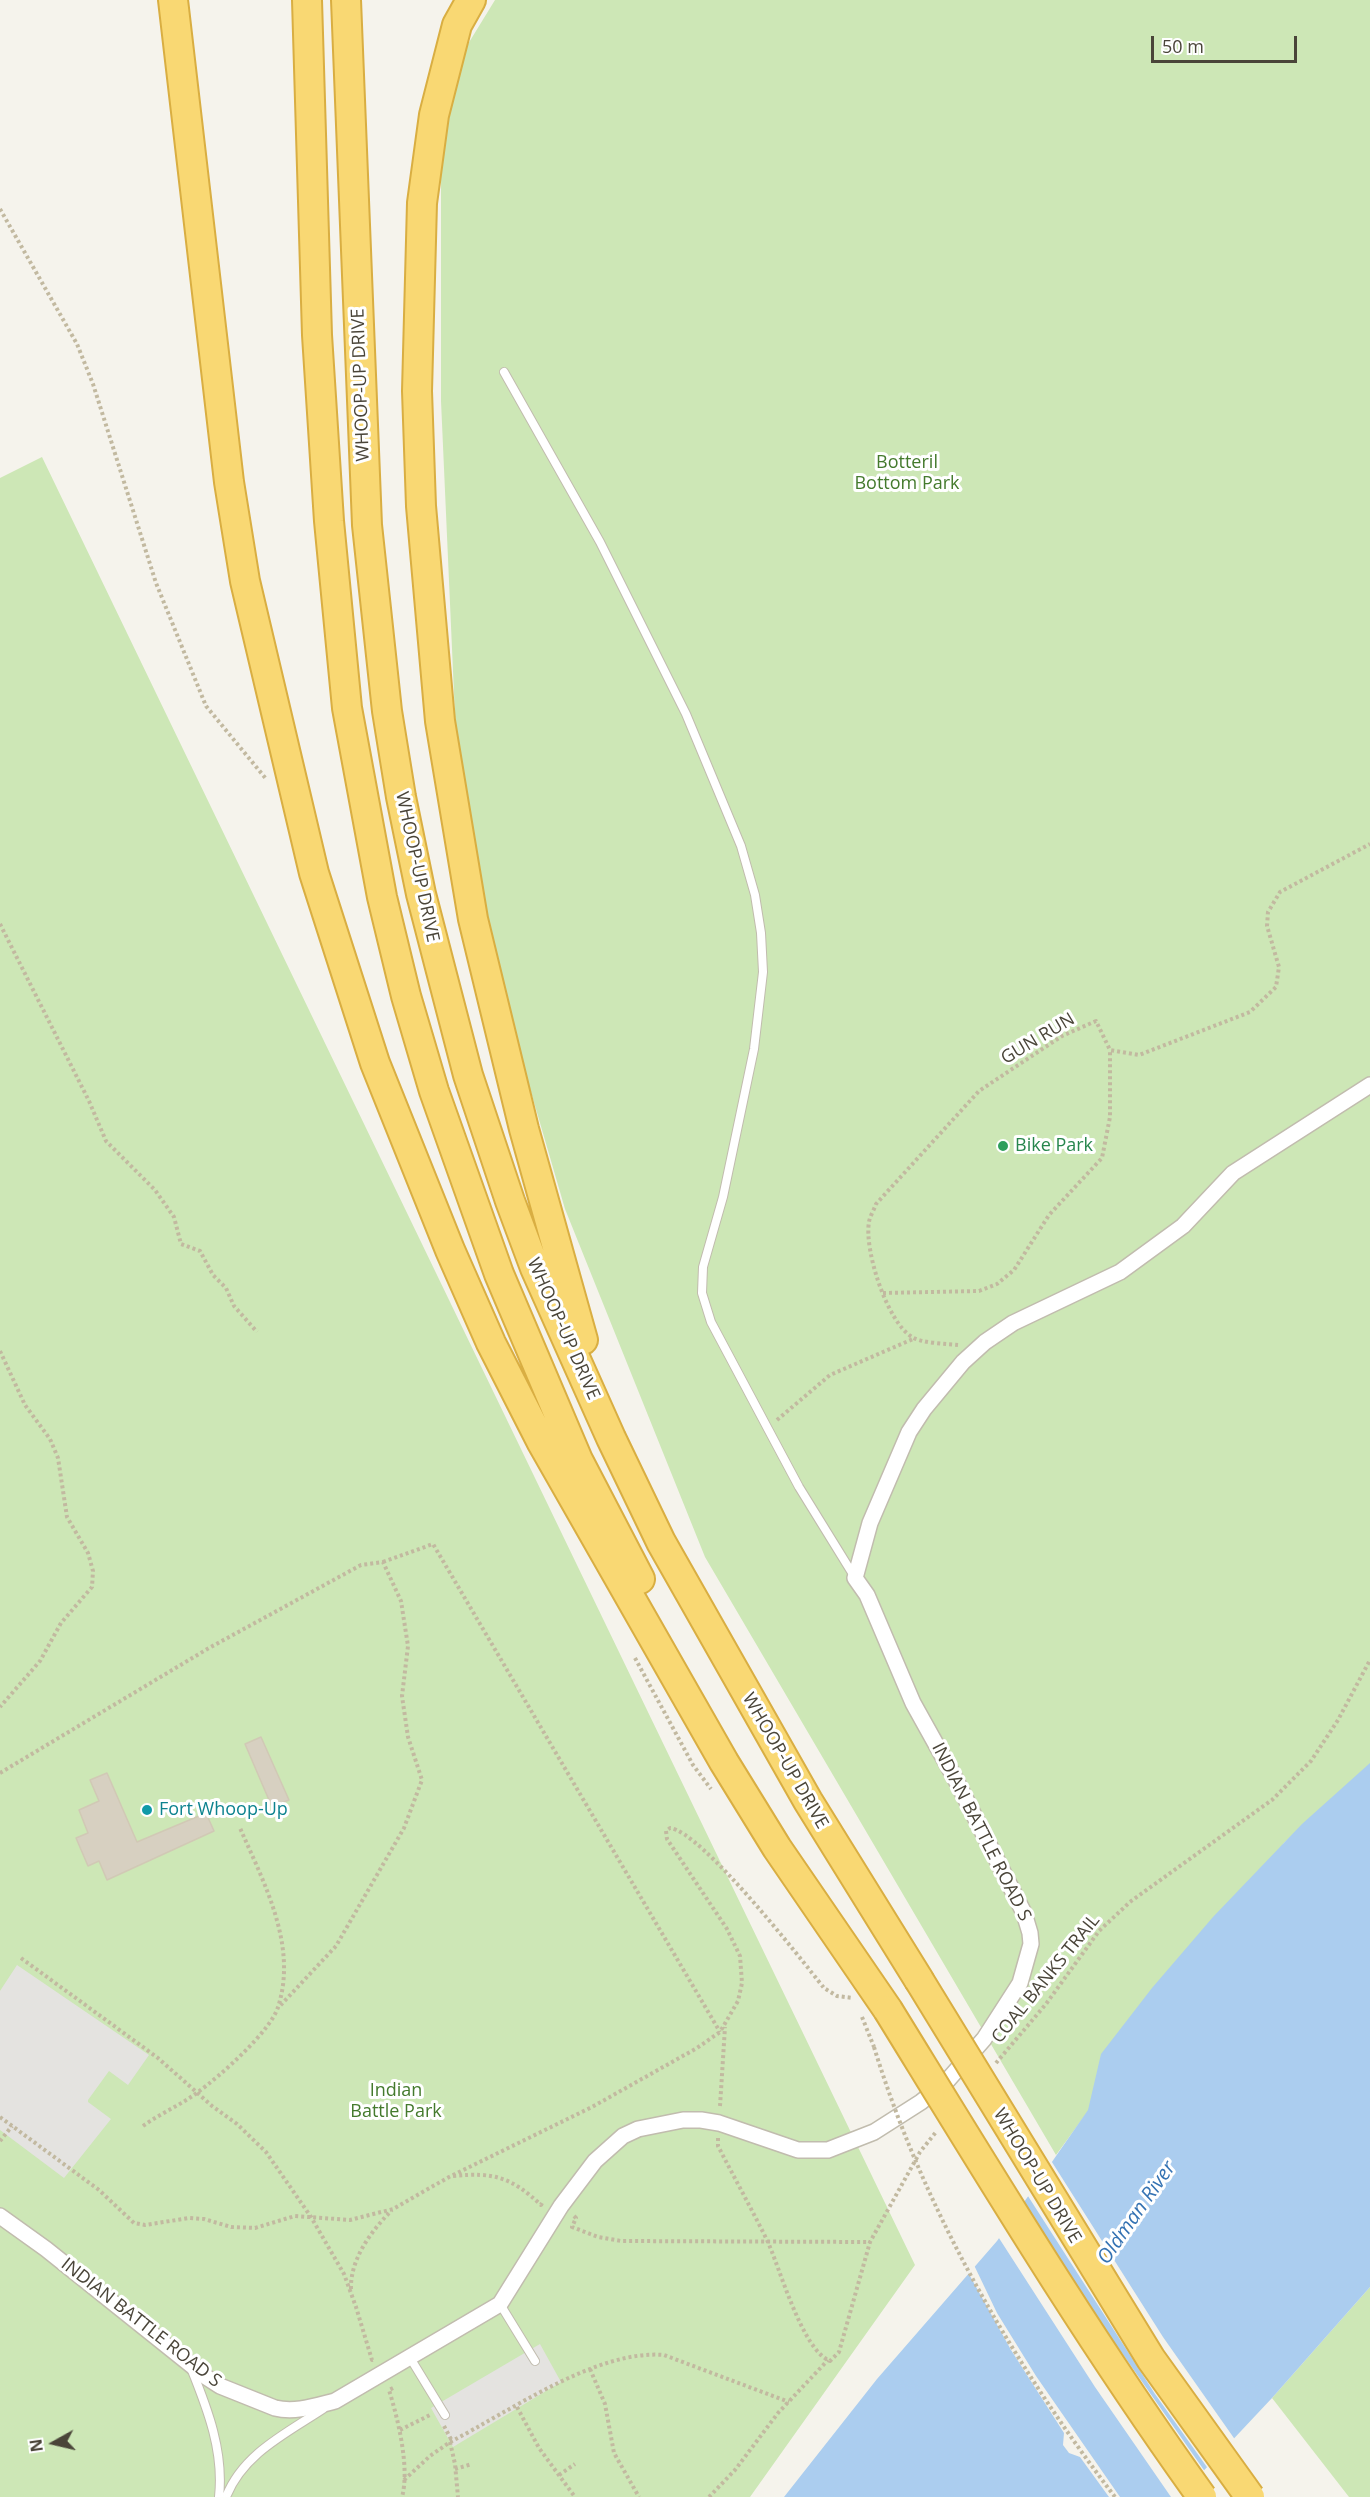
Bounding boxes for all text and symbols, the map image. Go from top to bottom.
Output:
scale bar [1154,24,1300,62]
text: 50 m [1162,34,1204,58]
street label: WHOOP-UP DRIVE [348,308,374,462]
park label: Botteril Bottom Park [854,452,960,494]
street label: WHOOP-UP DRIVE [391,790,443,944]
street label: GUN RUN [997,1009,1079,1069]
place label: Bike Park [1015,1135,1093,1157]
marker: Bike Park [996,1139,1010,1153]
street label: WHOOP-UP DRIVE [522,1255,604,1403]
street label: WHOOP-UP DRIVE [737,1689,833,1833]
street label: INDIAN BATTLE ROAD S [927,1739,1035,1925]
place label: Fort Whoop-Up [159,1799,288,1821]
marker: Fort Whoop-Up [140,1803,154,1817]
street label: COAL BANKS TRAIL [987,1910,1105,2048]
park label: Indian Battle Park [350,2080,442,2122]
street label: WHOOP-UP DRIVE [988,2105,1086,2247]
water label: Oldman River [1093,2157,1181,2269]
street label: INDIAN BATTLE ROAD S [57,2254,225,2392]
north arrow [24,2413,84,2473]
text: N [24,2438,48,2453]

